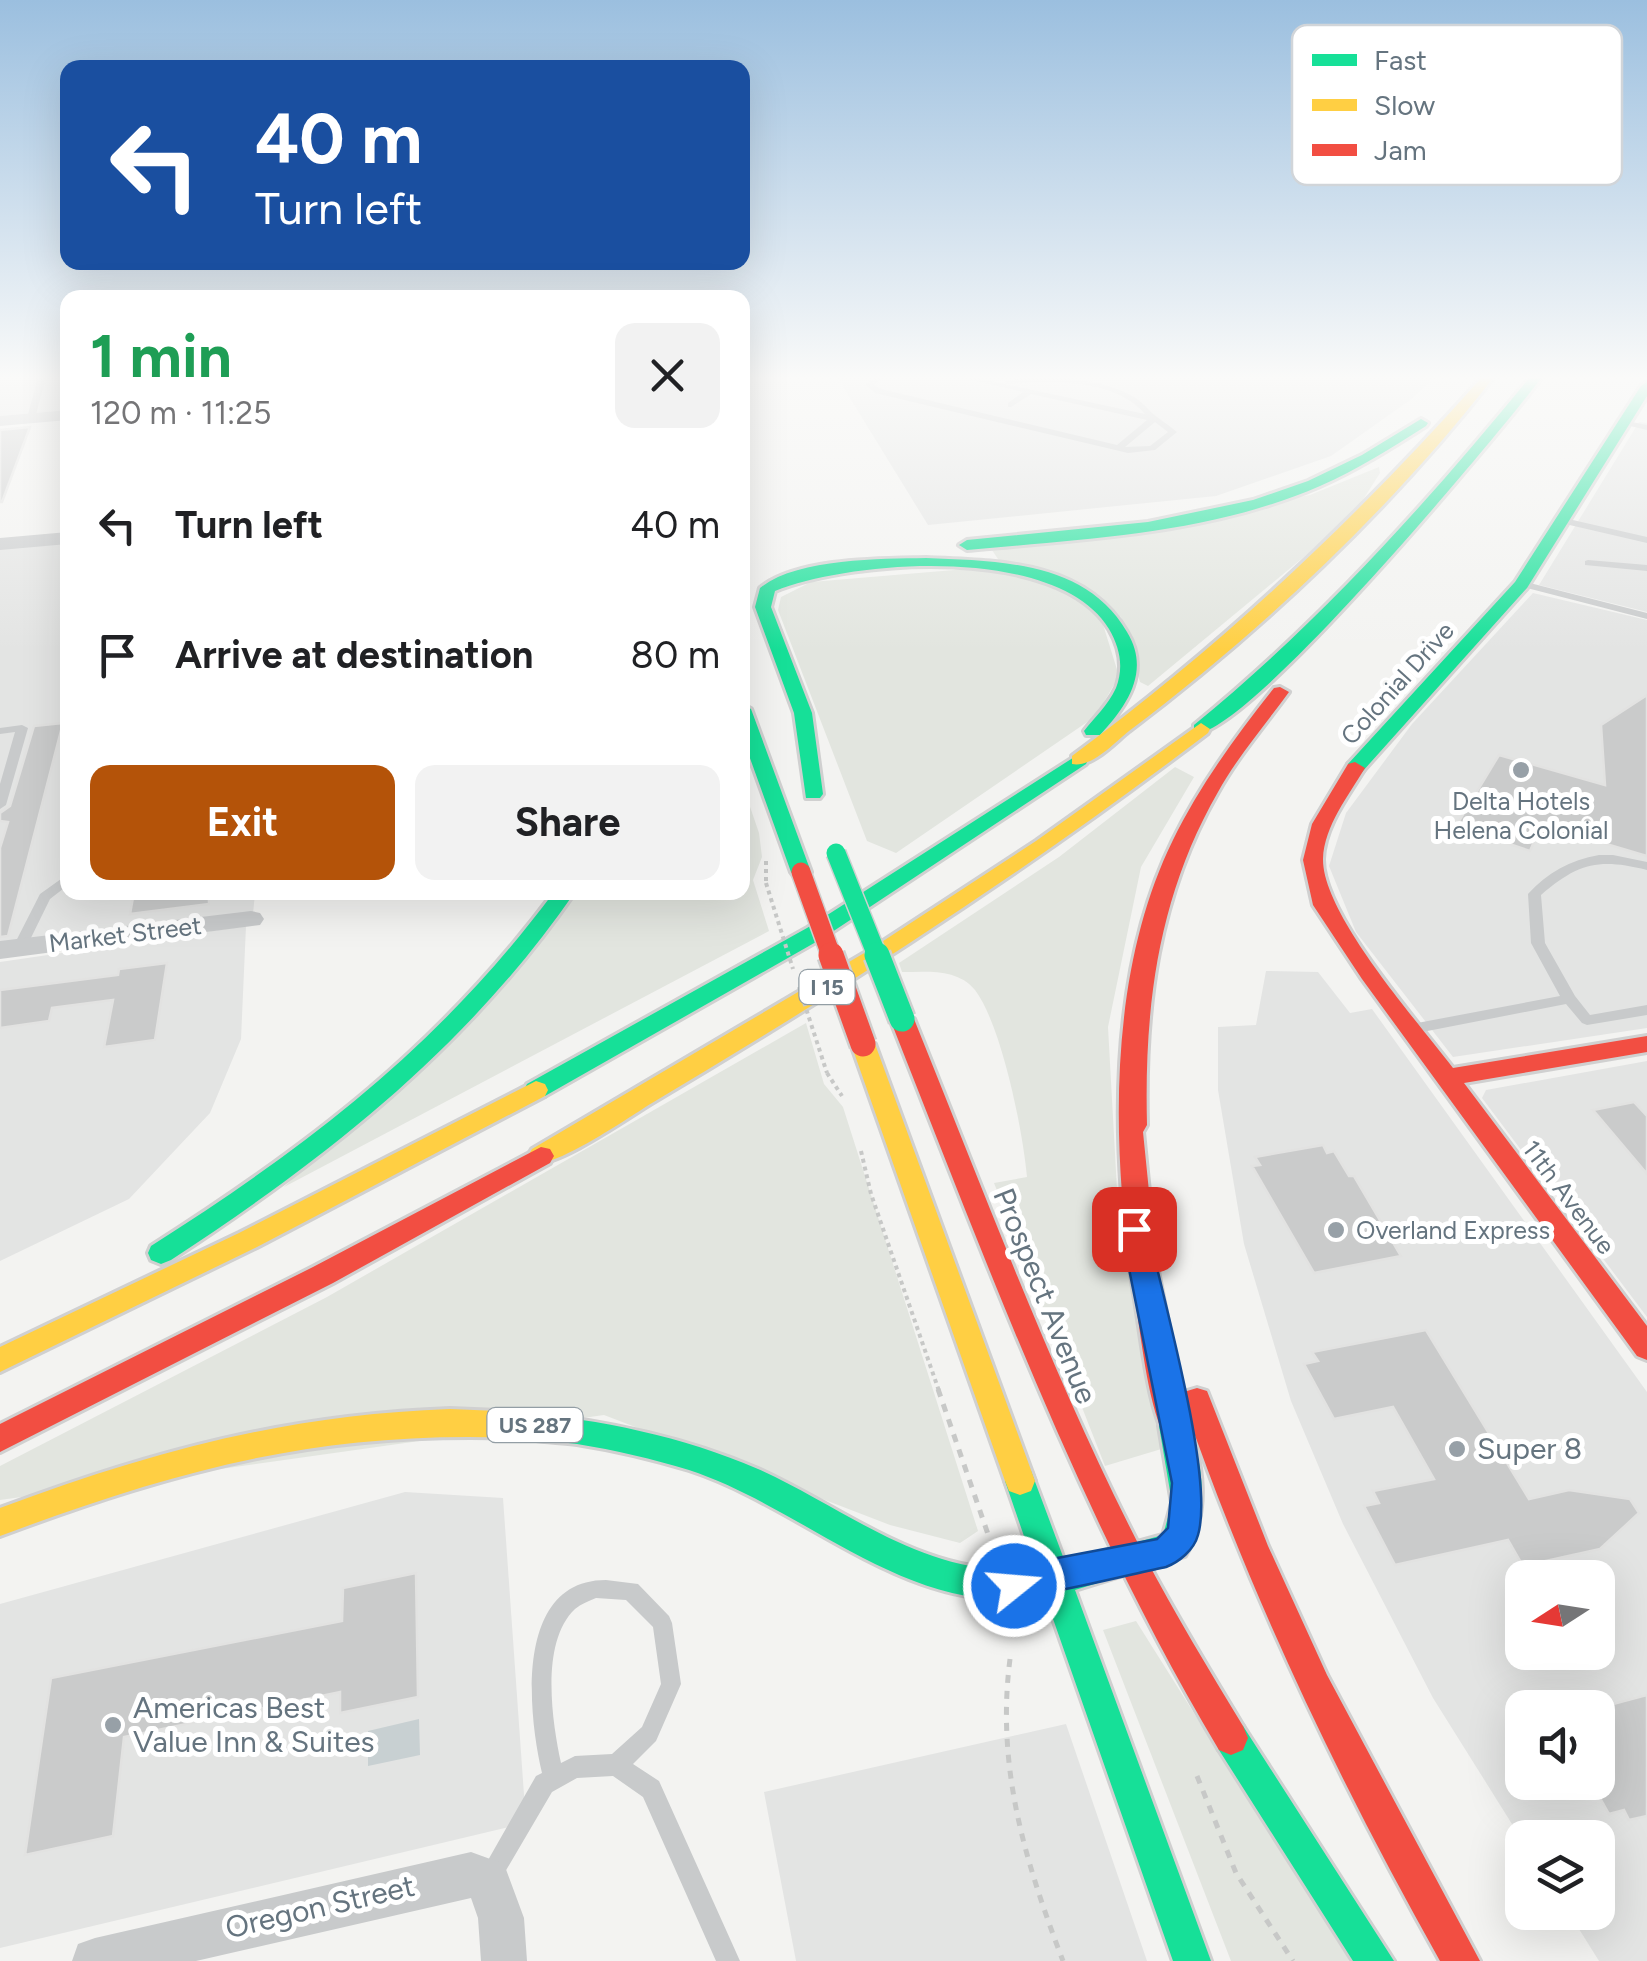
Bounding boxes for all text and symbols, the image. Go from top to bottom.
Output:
legend [1292,25,1622,185]
text: Fast [1374,43,1427,77]
text: Slow [1374,88,1435,122]
text: 40 m [255,96,422,181]
icon: left [90,100,220,230]
text: Jam [1374,133,1427,167]
text: Turn left [255,181,422,235]
text: 1 min [90,320,232,392]
button: close [615,323,720,428]
text: 120 m · 11:25 [90,394,272,432]
icon: left [90,498,145,553]
text: Turn left [175,502,323,548]
text: 40 m [630,502,720,548]
street label: Colonial Drive [1334,616,1460,750]
icon: arrive [90,628,145,683]
text: Arrive at destination [175,632,533,678]
text: 80 m [631,632,720,678]
marker: Delta Hotels Helena Colonial [1510,759,1532,781]
button: Exit [90,765,395,880]
button: Share [415,765,720,880]
place label: Delta Hotels Helena Colonial [1434,786,1608,845]
street label: Market Street [47,910,203,958]
road number: I 15 [800,970,854,1004]
street label: 11th Avenue [1516,1134,1622,1260]
street label: Prospect Avenue [985,1183,1106,1409]
pin [1092,1187,1177,1272]
icon: arrive [1107,1202,1162,1257]
place label: Overland Express [1356,1215,1550,1245]
marker: Overland Express [1325,1219,1347,1241]
road number: US 287 [488,1408,582,1442]
place label: Super 8 [1477,1430,1582,1467]
marker: Super 8 [1446,1438,1468,1460]
position arrow [962,1534,1066,1638]
north arrow [1505,1560,1615,1670]
map controls [1505,1560,1615,1930]
place label: Americas Best Value Inn & Suites [133,1689,375,1760]
button: sound [1505,1690,1615,1800]
marker: Americas Best Value Inn & Suites [102,1714,124,1736]
button: layers [1505,1820,1615,1930]
street label: Oregon Street [222,1867,418,1946]

